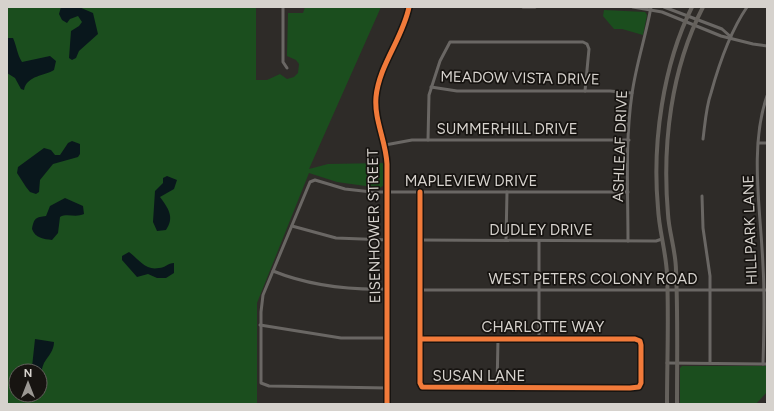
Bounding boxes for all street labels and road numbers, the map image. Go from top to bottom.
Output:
street label: MEADOW VISTA DRIVE [440,68,600,88]
street label: ASHLEAF DRIVE [609,90,631,202]
street label: SUMMERHILL DRIVE [436,120,578,138]
street label: EISENHOWER STREET [364,148,384,304]
street label: MAPLEVIEW DRIVE [405,172,537,190]
street label: HILLPARK LANE [739,174,761,286]
street label: DUDLEY DRIVE [489,221,593,239]
street label: WEST PETERS COLONY ROAD [488,270,698,288]
street label: CHARLOTTE WAY [482,318,604,336]
street label: SUSAN LANE [433,367,525,385]

